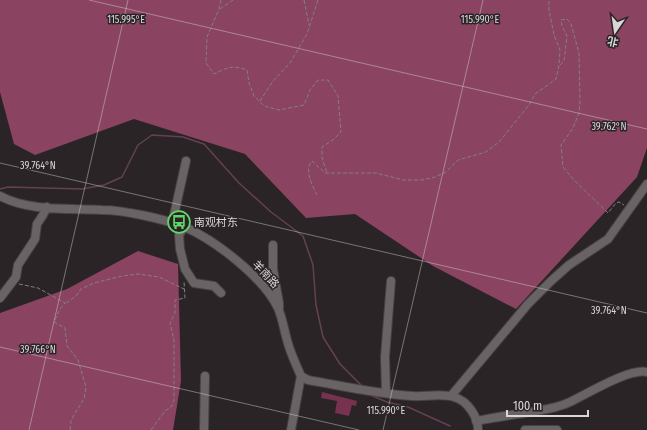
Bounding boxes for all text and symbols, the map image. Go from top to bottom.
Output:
north arrow [595,12,635,52]
text: 115.995°E [107,14,145,26]
text: 115.990°E [461,14,500,26]
text: 北 [606,34,620,49]
text: 39.762°N [591,121,627,133]
text: 39.764°N [20,160,56,172]
bus stop icon: 南观村东 [166,209,192,235]
place label: 南观村东 [194,216,238,229]
street label: 羊南路 [250,258,282,291]
text: 39.764°N [591,305,627,317]
text: 39.766°N [20,344,56,356]
scale bar [507,392,588,418]
text: 100 m [513,399,542,413]
text: 115.990°E [367,405,406,417]

